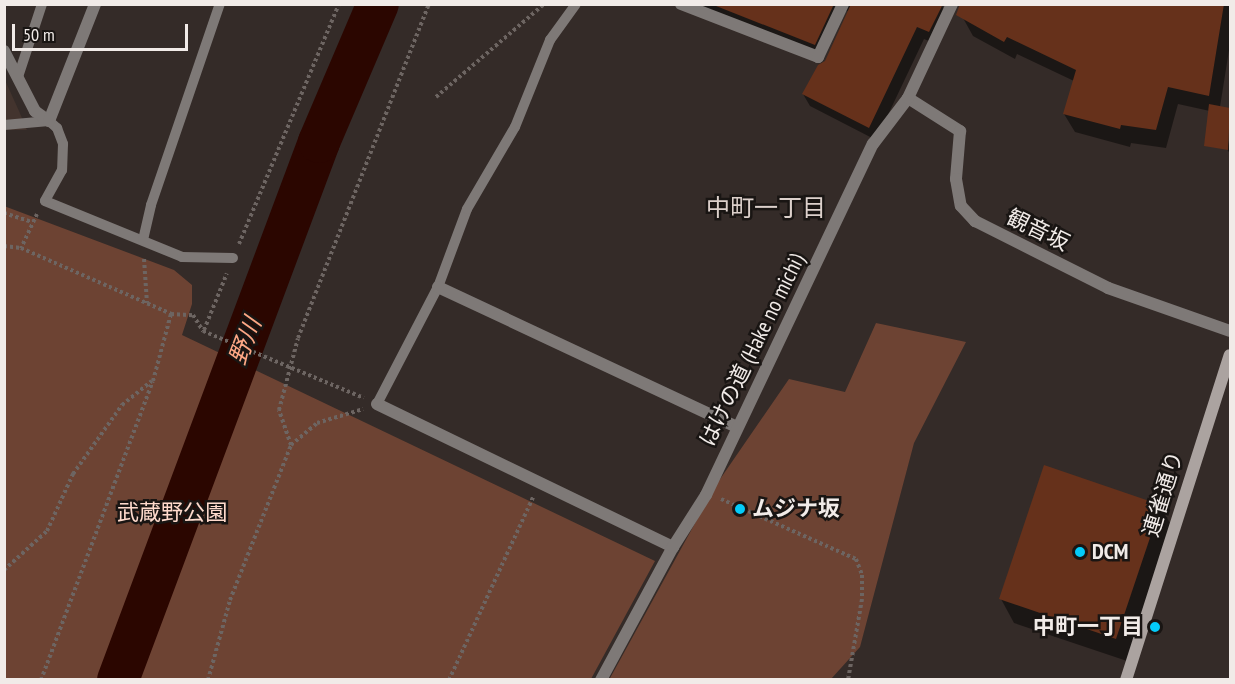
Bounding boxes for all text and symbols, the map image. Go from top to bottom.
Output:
scale bar [15,12,190,50]
text: 50 m [23,23,55,46]
district label: 中町一丁目 [706,194,826,222]
street label: 観音坂 [1003,204,1073,256]
street label: はけの道 (Hake no michi) [694,249,810,451]
water label: 野川 [223,313,267,369]
street label: 連雀通り [1138,448,1188,540]
place label: ムジナ坂 [752,496,840,522]
park label: 武蔵野公園 [117,500,227,526]
marker: ムジナ坂 [733,502,747,516]
place label: DCM [1092,539,1128,565]
marker: DCM [1073,545,1087,559]
place label: 中町一丁目 [1033,614,1143,640]
marker: 中町一丁目 [1148,620,1162,634]

